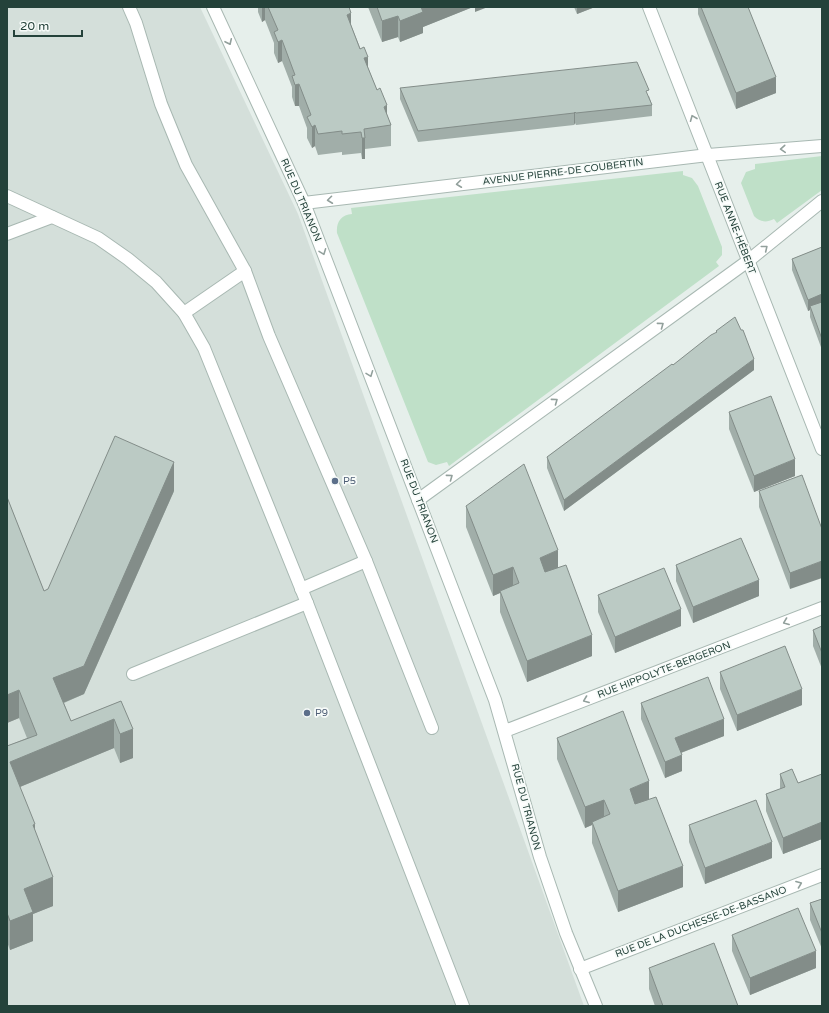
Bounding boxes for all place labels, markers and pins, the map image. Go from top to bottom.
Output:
place label: P5 [343,475,356,487]
marker: P5 [330,476,340,486]
place label: P9 [315,707,328,719]
marker: P9 [302,708,312,718]

